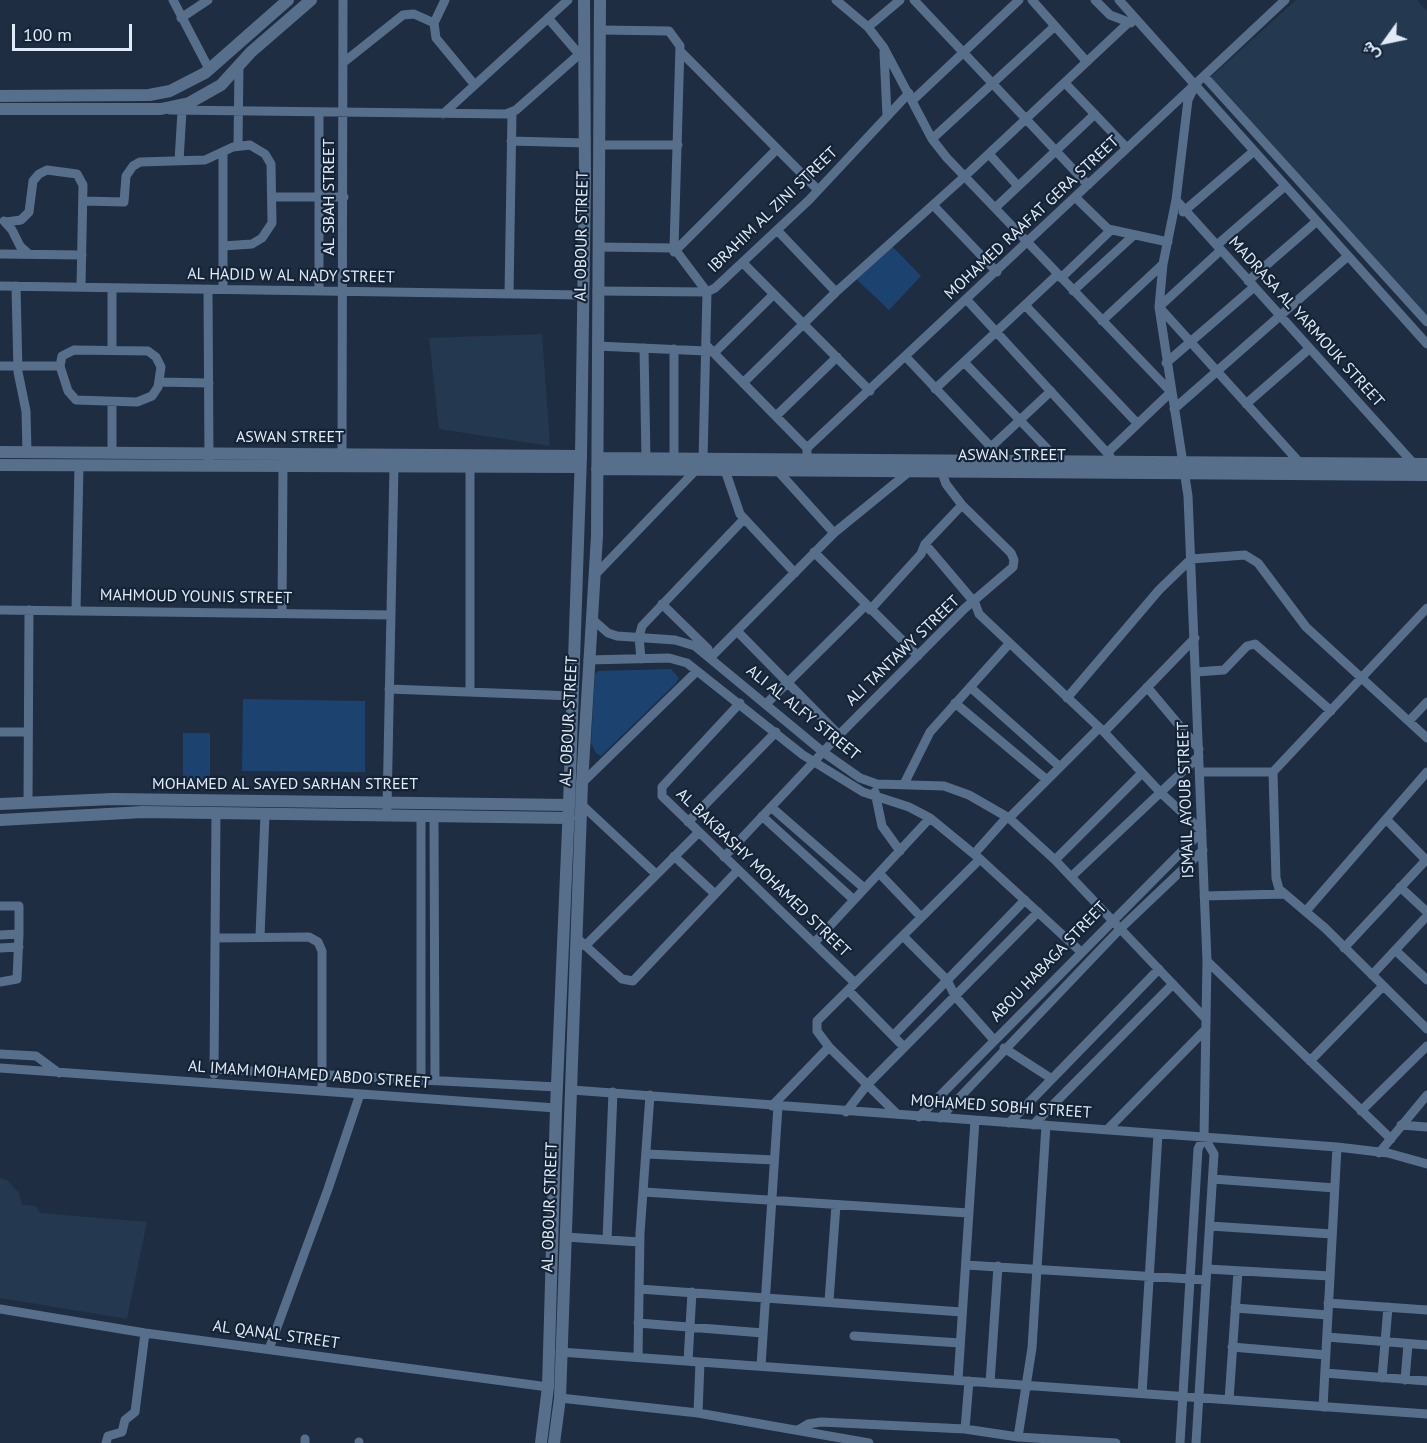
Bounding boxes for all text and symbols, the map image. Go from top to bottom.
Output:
scale bar [15,12,135,50]
north arrow [1355,12,1415,72]
text: 100 m [23,23,72,46]
text: ش [1356,38,1384,65]
street label: MOHAMED RAAFAT GERA STREET [941,132,1123,304]
street label: AL SBAH STREET [319,138,339,256]
street label: IBRAHIM AL ZINI STREET [704,143,842,277]
street label: AL OBOUR STREET [571,171,593,301]
street label: MADRASA AL YARMOUK STREET [1224,233,1388,411]
street label: AL HADID W AL NADY STREET [187,265,395,287]
street label: ASWAN STREET [236,427,344,447]
street label: ASWAN STREET [958,445,1066,465]
street label: MAHMOUD YOUNIS STREET [100,586,292,608]
street label: ALI TANTAWY STREET [842,592,964,710]
street label: AL OBOUR STREET [556,655,582,787]
street label: ALI AL ALFY STREET [742,661,864,765]
street label: ISMAIL AYOUB STREET [1174,721,1198,879]
street label: MOHAMED AL SAYED SARHAN STREET [152,774,418,794]
street label: AL BAKBASHY MOHAMED STREET [672,785,854,961]
street label: ABOU HABAGA STREET [987,898,1111,1026]
street label: AL IMAM MOHAMED ABDO STREET [187,1057,431,1093]
street label: MOHAMED SOBHI STREET [910,1091,1092,1123]
street label: AL OBOUR STREET [538,1142,562,1272]
street label: AL QANAL STREET [212,1317,340,1353]

